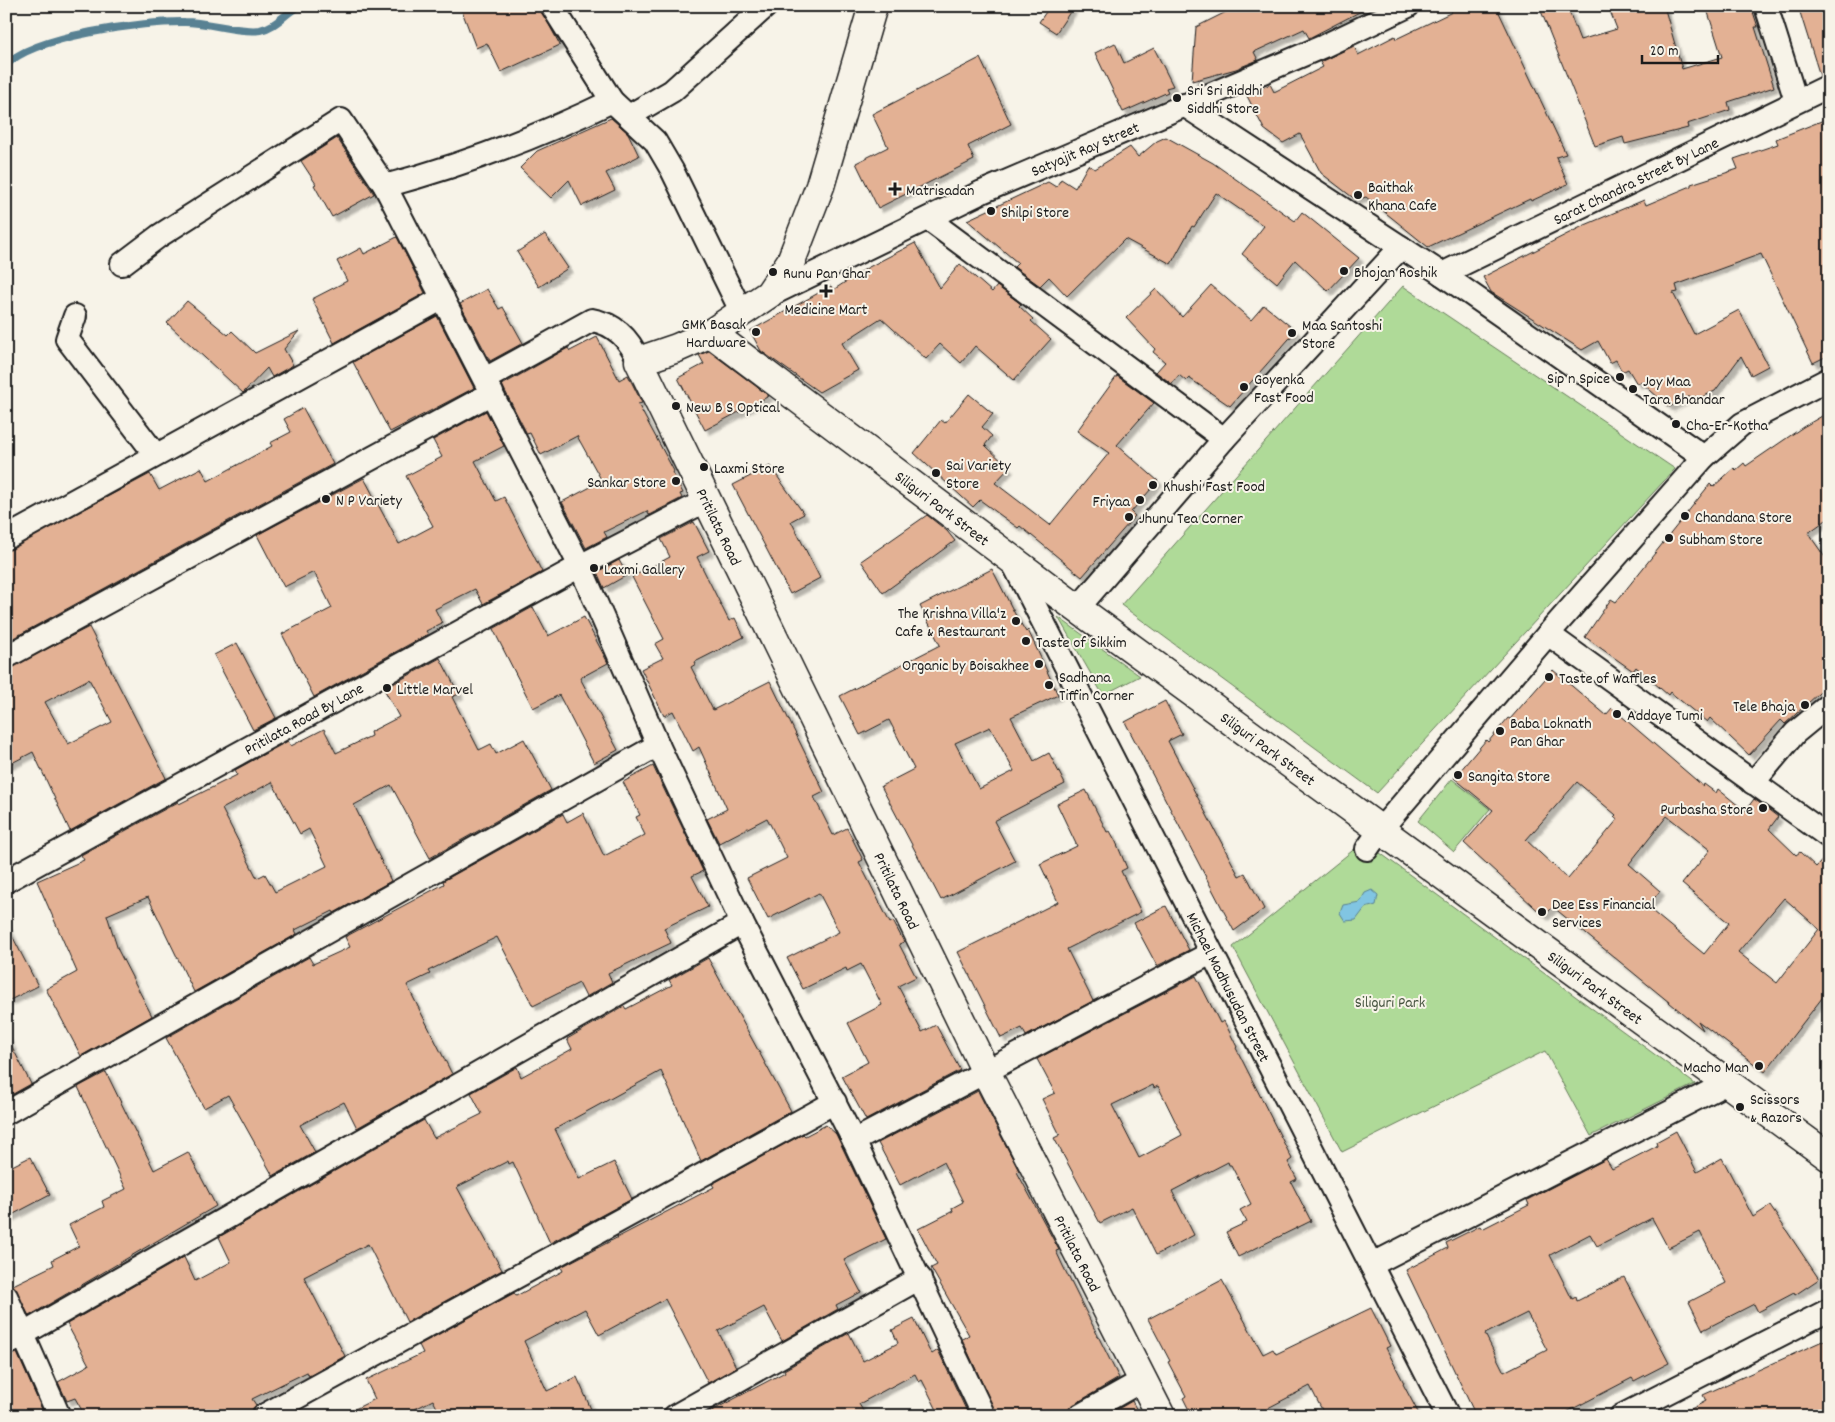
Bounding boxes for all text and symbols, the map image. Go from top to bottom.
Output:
scale bar [1642,32,1719,64]
text: 20 m [1650,41,1678,63]
place label: Sri Sri Riddhi Siddhi Store [1187,80,1262,121]
marker: Sri Sri Riddhi Siddhi Store [1171,92,1183,104]
street label: Satyajit Ray Street [1028,117,1143,184]
street label: Sarat Chandra Street By Lane [1550,132,1723,232]
place label: Baithak Khana Cafe [1368,177,1437,218]
place label: Matrisadan [906,180,974,203]
marker: Matrisadan [888,182,902,196]
marker: Baithak Khana Cafe [1352,189,1364,201]
place label: Shilpi Store [1001,202,1069,225]
marker: Shilpi Store [985,205,997,217]
place label: Bhojan Roshik [1354,262,1437,285]
place label: Runu Pan Ghar [783,263,870,286]
marker: Bhojan Roshik [1338,265,1350,277]
marker: Runu Pan Ghar [767,266,779,278]
marker: Medicine Mart [820,285,832,297]
place label: Medicine Mart [784,299,868,322]
place label: GMK Basak Hardware [682,314,746,355]
place label: Maa Santoshi Store [1302,315,1382,356]
marker: GMK Basak Hardware [750,326,762,338]
marker: Maa Santoshi Store [1286,327,1298,339]
place label: Sip n Spice [1547,368,1610,391]
place label: Goyenka Fast Food [1254,369,1314,410]
marker: Sip n Spice [1614,371,1626,383]
place label: Joy Maa Tara Bhandar [1643,371,1725,412]
marker: Goyenka Fast Food [1238,381,1250,393]
marker: Joy Maa Tara Bhandar [1627,383,1639,395]
place label: New B S Optical [686,397,780,420]
marker: New B S Optical [670,400,682,412]
place label: Cha-Er-Kotha [1686,415,1769,438]
marker: Cha-Er-Kotha [1670,418,1682,430]
place label: Sai Variety Store [946,455,1011,496]
place label: Laxmi Store [714,458,785,481]
marker: Laxmi Store [698,461,710,473]
street label: Siliguri Park Street [889,466,993,553]
marker: Sai Variety Store [930,467,942,479]
place label: Sankar Store [587,472,666,495]
marker: Sankar Store [670,475,682,487]
place label: Khushi Fast Food [1163,476,1265,499]
marker: Khushi Fast Food [1147,479,1159,491]
street label: Pritilata Road [689,485,746,570]
place label: N P Variety [336,490,403,513]
place label: Friyaa [1093,491,1130,514]
marker: N P Variety [320,493,332,505]
marker: Friyaa [1134,494,1146,506]
place label: Chandana Store [1695,507,1792,530]
place label: Jhunu Tea Corner [1139,508,1243,531]
marker: Chandana Store [1679,510,1691,522]
marker: Jhunu Tea Corner [1123,511,1135,523]
place label: Subham Store [1679,529,1762,552]
marker: Subham Store [1663,532,1675,544]
place label: Laxmi Gallery [604,559,685,582]
marker: Laxmi Gallery [588,562,600,574]
place label: The Krishna Villa'z Cafe & Restaurant [895,603,1006,644]
marker: The Krishna Villa'z Cafe & Restaurant [1010,615,1022,627]
place label: Taste of Sikkim [1036,632,1127,655]
marker: Taste of Sikkim [1020,635,1032,647]
place label: Organic by Boisakhee [902,655,1029,678]
marker: Organic by Boisakhee [1033,658,1045,670]
place label: Sadhana Tiffin Corner [1059,667,1134,708]
place label: Taste of Waffles [1559,668,1657,691]
marker: Taste of Waffles [1543,671,1555,683]
street label: Pritilata Road By Lane [240,678,368,762]
place label: Little Marvel [397,679,473,702]
marker: Sadhana Tiffin Corner [1043,679,1055,691]
marker: Little Marvel [381,682,393,694]
place label: Tele Bhaja [1733,696,1795,719]
marker: Tele Bhaja [1799,699,1811,711]
place label: Addaye Tumi [1627,705,1703,728]
street label: Siliguri Park Street [1215,707,1320,793]
marker: Addaye Tumi [1611,708,1623,720]
place label: Baba Loknath Pan Ghar [1510,713,1592,754]
marker: Baba Loknath Pan Ghar [1494,725,1506,737]
place label: Sangita Store [1468,766,1550,789]
marker: Sangita Store [1452,769,1464,781]
place label: Purbasha Store [1660,799,1753,822]
marker: Purbasha Store [1757,802,1769,814]
street label: Pritilata Road [867,849,924,934]
place label: Dee Ess Financial Services [1552,894,1656,935]
marker: Dee Ess Financial Services [1536,906,1548,918]
street label: Michael Madhusudan Street [1179,909,1275,1067]
street label: Siliguri Park Street [1542,946,1647,1031]
park label: Siliguri Park [1355,992,1425,1015]
place label: Macho Man [1683,1057,1749,1080]
marker: Macho Man [1753,1060,1765,1072]
place label: Scissors & Razors [1750,1089,1802,1130]
marker: Scissors & Razors [1734,1101,1746,1113]
street label: Pritilata Road [1047,1212,1105,1296]

